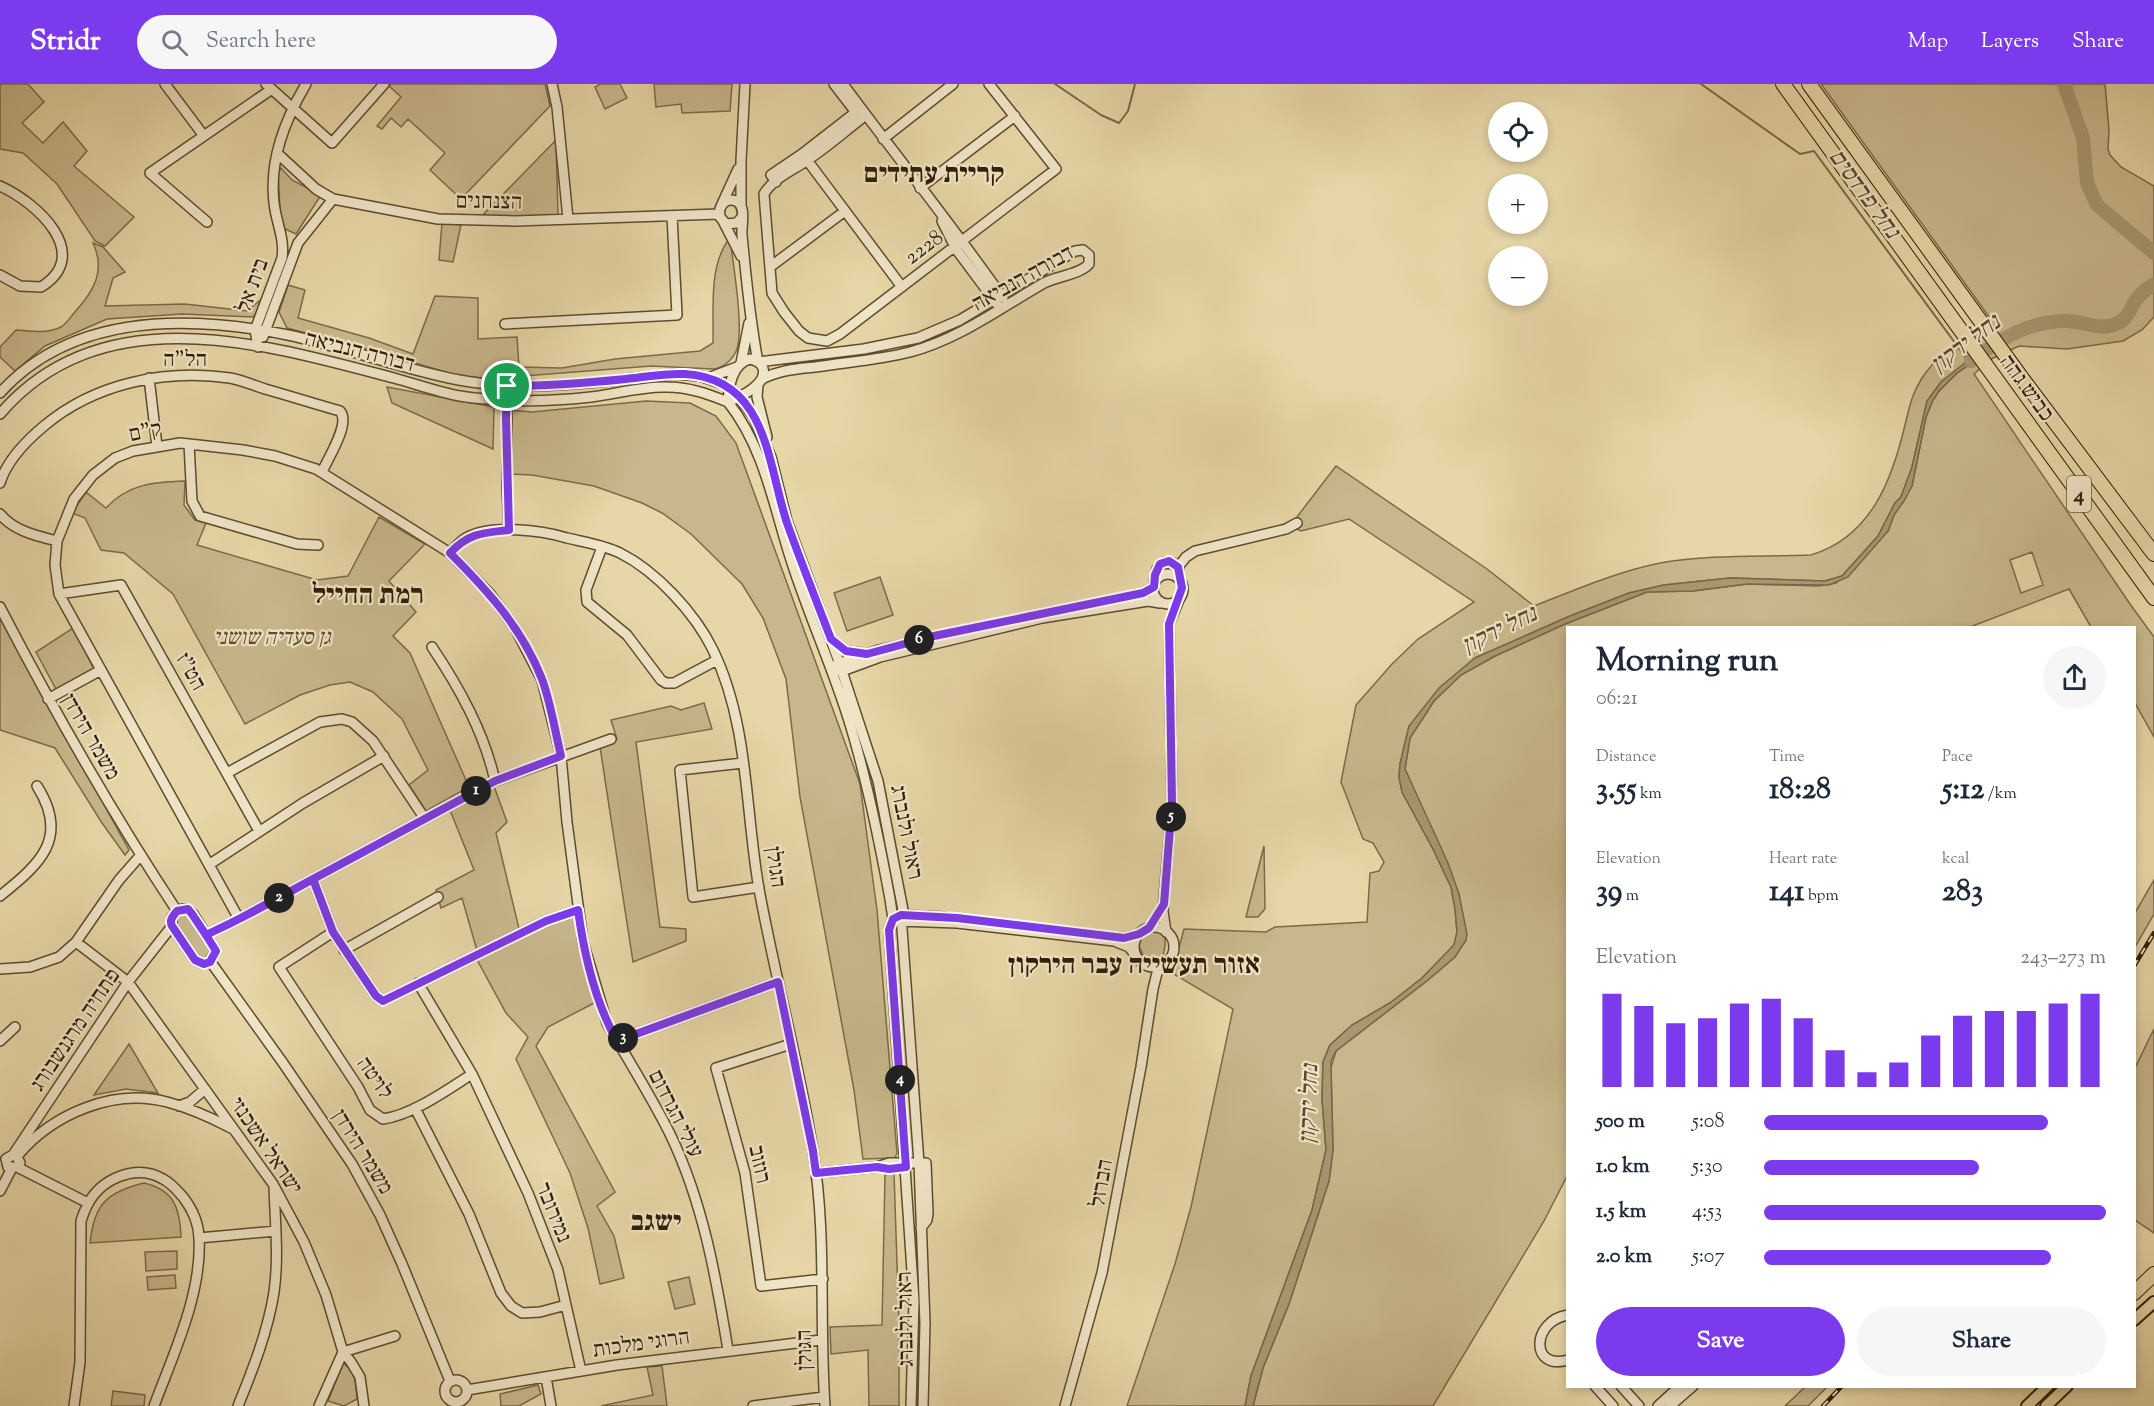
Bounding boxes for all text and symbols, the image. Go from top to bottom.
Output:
search box [137,15,557,69]
text: Stridr [30,22,101,62]
icon: search [158,26,191,59]
text: Search here [206,26,316,58]
text: Map [1908,27,1948,57]
text: Layers [1981,27,2039,57]
text: Share [2072,27,2124,57]
map controls [1488,102,1548,306]
button: locate [1488,102,1548,162]
water label: נחל פרדסים [1819,142,1909,248]
district label: קריית עתידים [863,155,1005,195]
button: + [1488,174,1548,234]
street label: הצנחנים [455,186,523,220]
street label: 2228 [898,223,951,274]
street label: דבורה הנביאה [967,238,1080,321]
button: − [1488,246,1548,306]
street label: בית אל [229,254,278,318]
water label: נחל ירקון [1924,306,2010,382]
street label: דבורה הנביאה [301,324,418,382]
street label: הל"ה [163,345,207,377]
street label: כביש גהה [1990,349,2061,429]
pin [481,360,532,411]
icon: arrive [490,369,523,402]
street label: ק"ם [126,414,165,452]
road number: 4 [2067,476,2091,512]
district label: רמת החייל [312,576,424,616]
water label: נחל ירקון [1457,597,1545,664]
park label: גן סעדיה שושני [213,623,332,655]
pin: 6 [904,625,934,655]
text: 6 [915,628,923,651]
text: Morning run [1596,638,1778,686]
button: share [2043,646,2106,709]
street label: הט"ז [166,648,213,697]
text: 06:21 [1596,685,1638,714]
street label: משמר הירדן [52,688,127,787]
text: Distance [1596,746,1656,769]
text: Time [1769,746,1805,769]
text: Pace [1942,746,1973,769]
text: 3.55 [1596,769,1636,812]
text: 18:28 [1769,769,1831,812]
text: 5:12 [1942,769,1984,812]
pin: 1 [461,776,491,806]
text: 1 [473,779,479,802]
street label: ראול ולנברג [880,782,930,883]
text: km [1636,783,1662,806]
text: /km [1984,783,2017,806]
pin: 5 [1156,802,1186,832]
text: 5 [1168,805,1174,828]
street label: הגולן [755,845,793,890]
text: Elevation [1596,848,1661,871]
text: Heart rate [1769,848,1837,871]
text: kcal [1942,848,1970,871]
text: 39 [1596,871,1622,914]
text: 141 [1769,871,1805,914]
text: 283 [1942,871,1983,914]
pin: 2 [264,883,294,913]
text: m [1622,885,1639,908]
text: bpm [1805,885,1839,908]
text: 2 [275,886,283,909]
text: Elevation [1596,944,1677,973]
text: 243–273 m [2021,944,2106,973]
district label: אזור תעשייה עבר הירקון [1008,946,1260,986]
street label: פתחיה מרגנשבורג [23,963,130,1099]
pin: 3 [608,1023,638,1053]
text: 3 [620,1026,626,1049]
street label: לויטה [347,1051,400,1107]
water label: נחל ירקון [1292,1062,1328,1144]
street label: עולי הגרדום [638,1065,710,1164]
pin: 4 [885,1065,915,1095]
text: 4 [896,1068,904,1091]
street label: ישראל אשכנזי [220,1091,309,1202]
street label: משמר הירדן [323,1104,400,1201]
text: 500 m [1596,1108,1645,1137]
text: 5:08 [1692,1108,1724,1137]
street label: רוזוב [738,1142,778,1187]
text: 1.0 km [1596,1153,1650,1182]
text: 5:30 [1692,1153,1723,1182]
street label: הברזל [1083,1157,1123,1210]
street label: נמירובר [526,1178,579,1248]
text: 1.5 km [1596,1198,1646,1227]
text: 4:53 [1692,1198,1722,1227]
district label: ישגב [630,1203,682,1243]
text: 2.0 km [1596,1243,1652,1272]
text: 5:07 [1692,1243,1724,1272]
street label: ראול ולנברג [890,1271,924,1367]
button: Save [1596,1307,1845,1376]
button: Share [1857,1307,2106,1376]
street label: הרוגי מלכות [591,1322,692,1368]
street label: הגולן [790,1329,822,1371]

